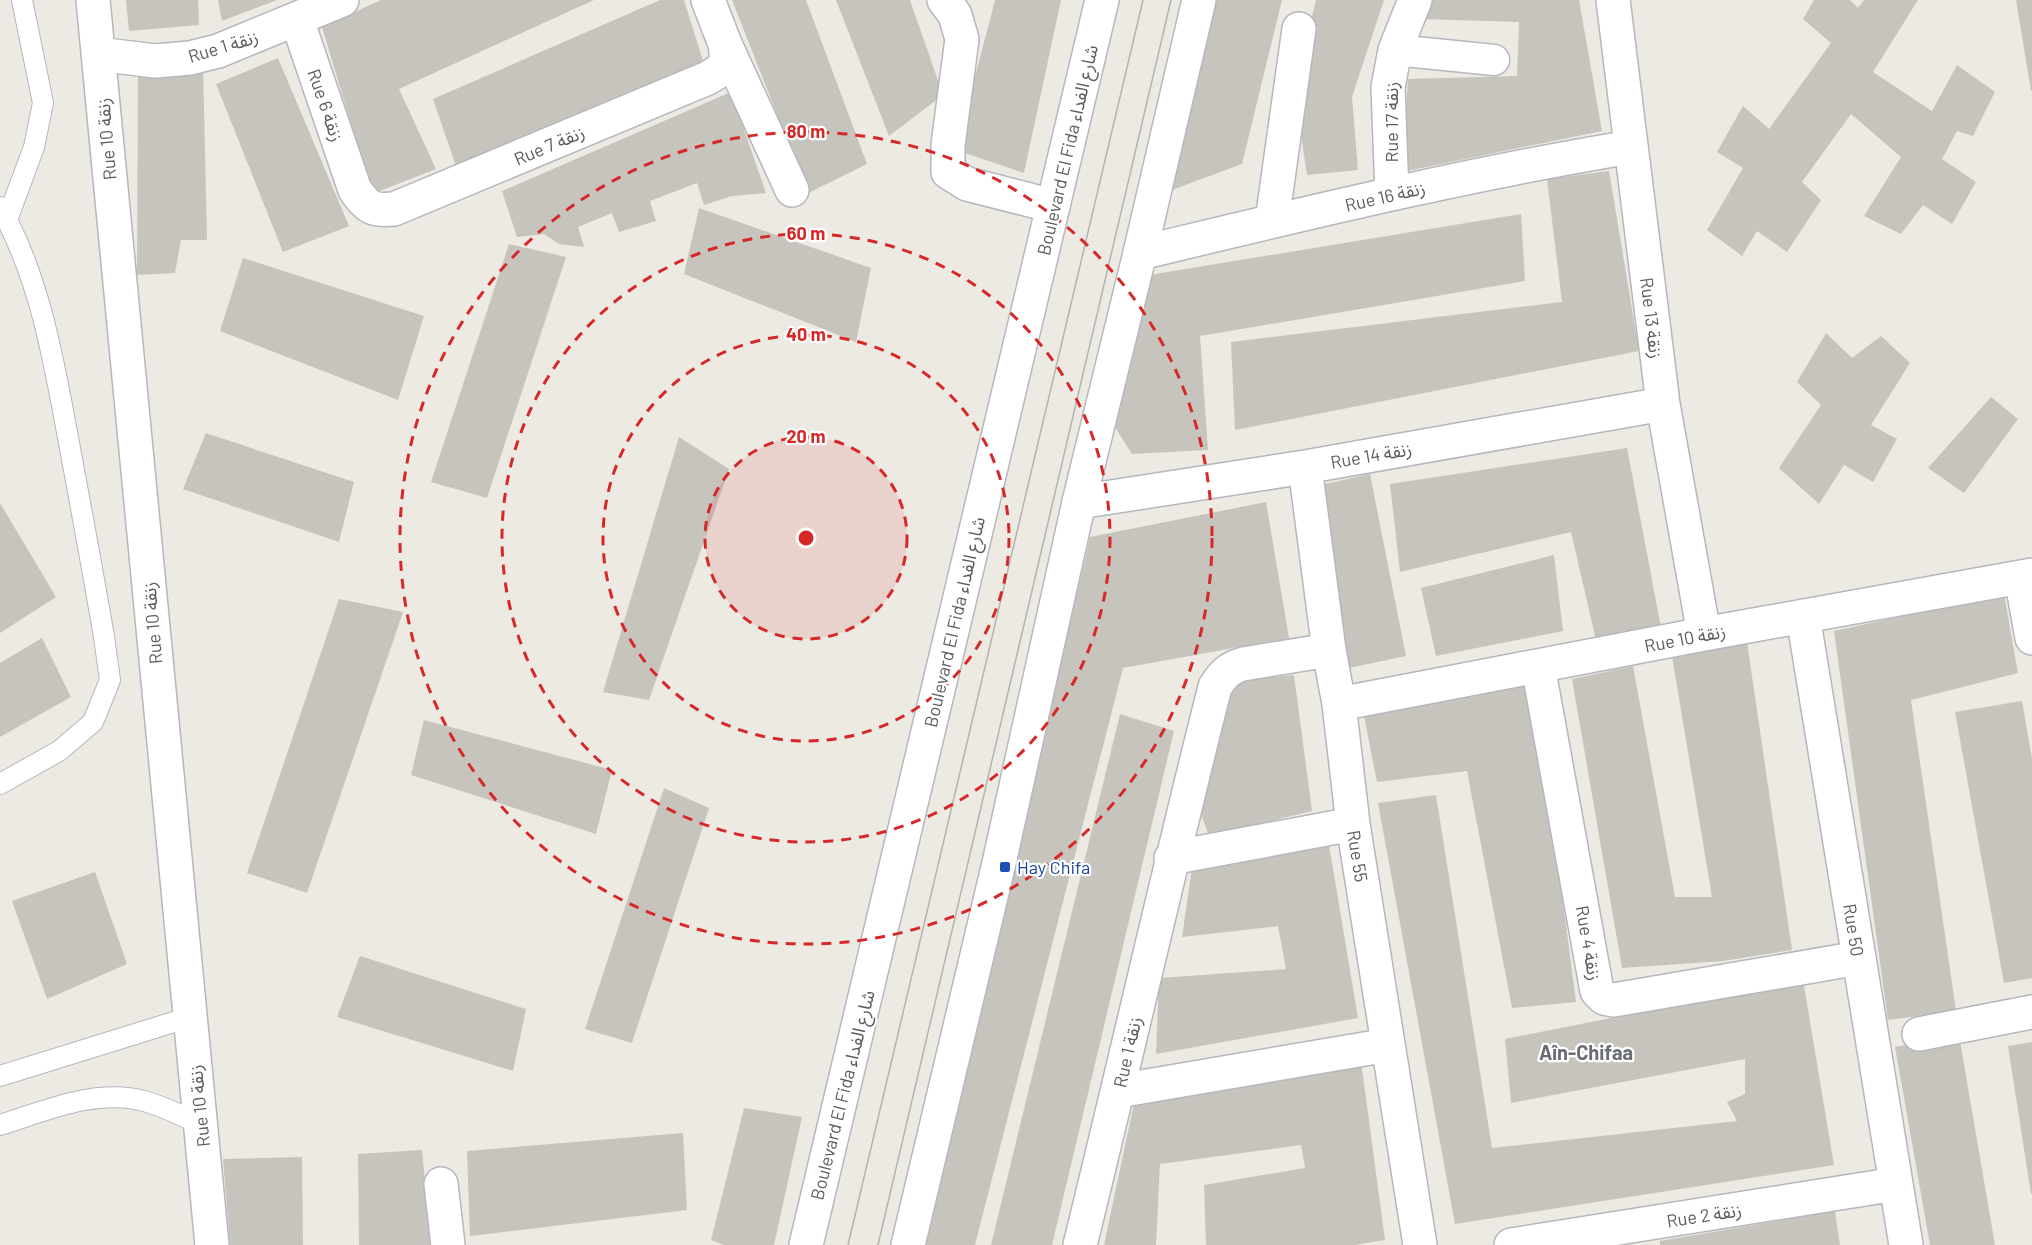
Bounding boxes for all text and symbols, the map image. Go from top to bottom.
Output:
street label: Rue 1 زنقة [185,25,261,68]
street label: Boulevard El Fida شارع الفداء [1032,42,1106,258]
street label: Rue 6 زنقة [302,66,349,145]
street label: Rue 17 زنقة [1380,82,1403,162]
street label: Rue 10 زنقة [91,97,122,181]
street label: Rue 7 زنقة [510,120,588,171]
text: 80 m [787,120,825,142]
street label: Rue 16 زنقة [1343,176,1427,217]
text: 60 m [787,222,825,244]
street label: Rue 13 زنقة [1635,276,1668,360]
text: 40 m [786,323,826,345]
text: 20 m [787,425,825,447]
street label: Rue 14 زنقة [1329,437,1414,474]
street label: Boulevard El Fida شارع الفداء [919,514,993,730]
centre of rings [796,528,816,548]
street label: Rue 10 زنقة [137,581,168,665]
street label: Rue 10 زنقة [1642,619,1728,658]
street label: Rue 55 [1343,828,1373,884]
place label: Hay Chifa [1017,856,1090,878]
marker: Hay Chifa [998,860,1012,874]
street label: Rue 50 [1839,902,1869,958]
street label: Rue 4 زنقة [1571,904,1606,982]
street label: Boulevard El Fida شارع الفداء [805,988,883,1203]
street label: Rue 1 زنقة [1108,1014,1147,1090]
district label: Aîn-Chifaa [1539,1040,1633,1064]
street label: Rue 10 زنقة [184,1064,215,1148]
street label: Rue 2 زنقة [1665,1198,1743,1233]

